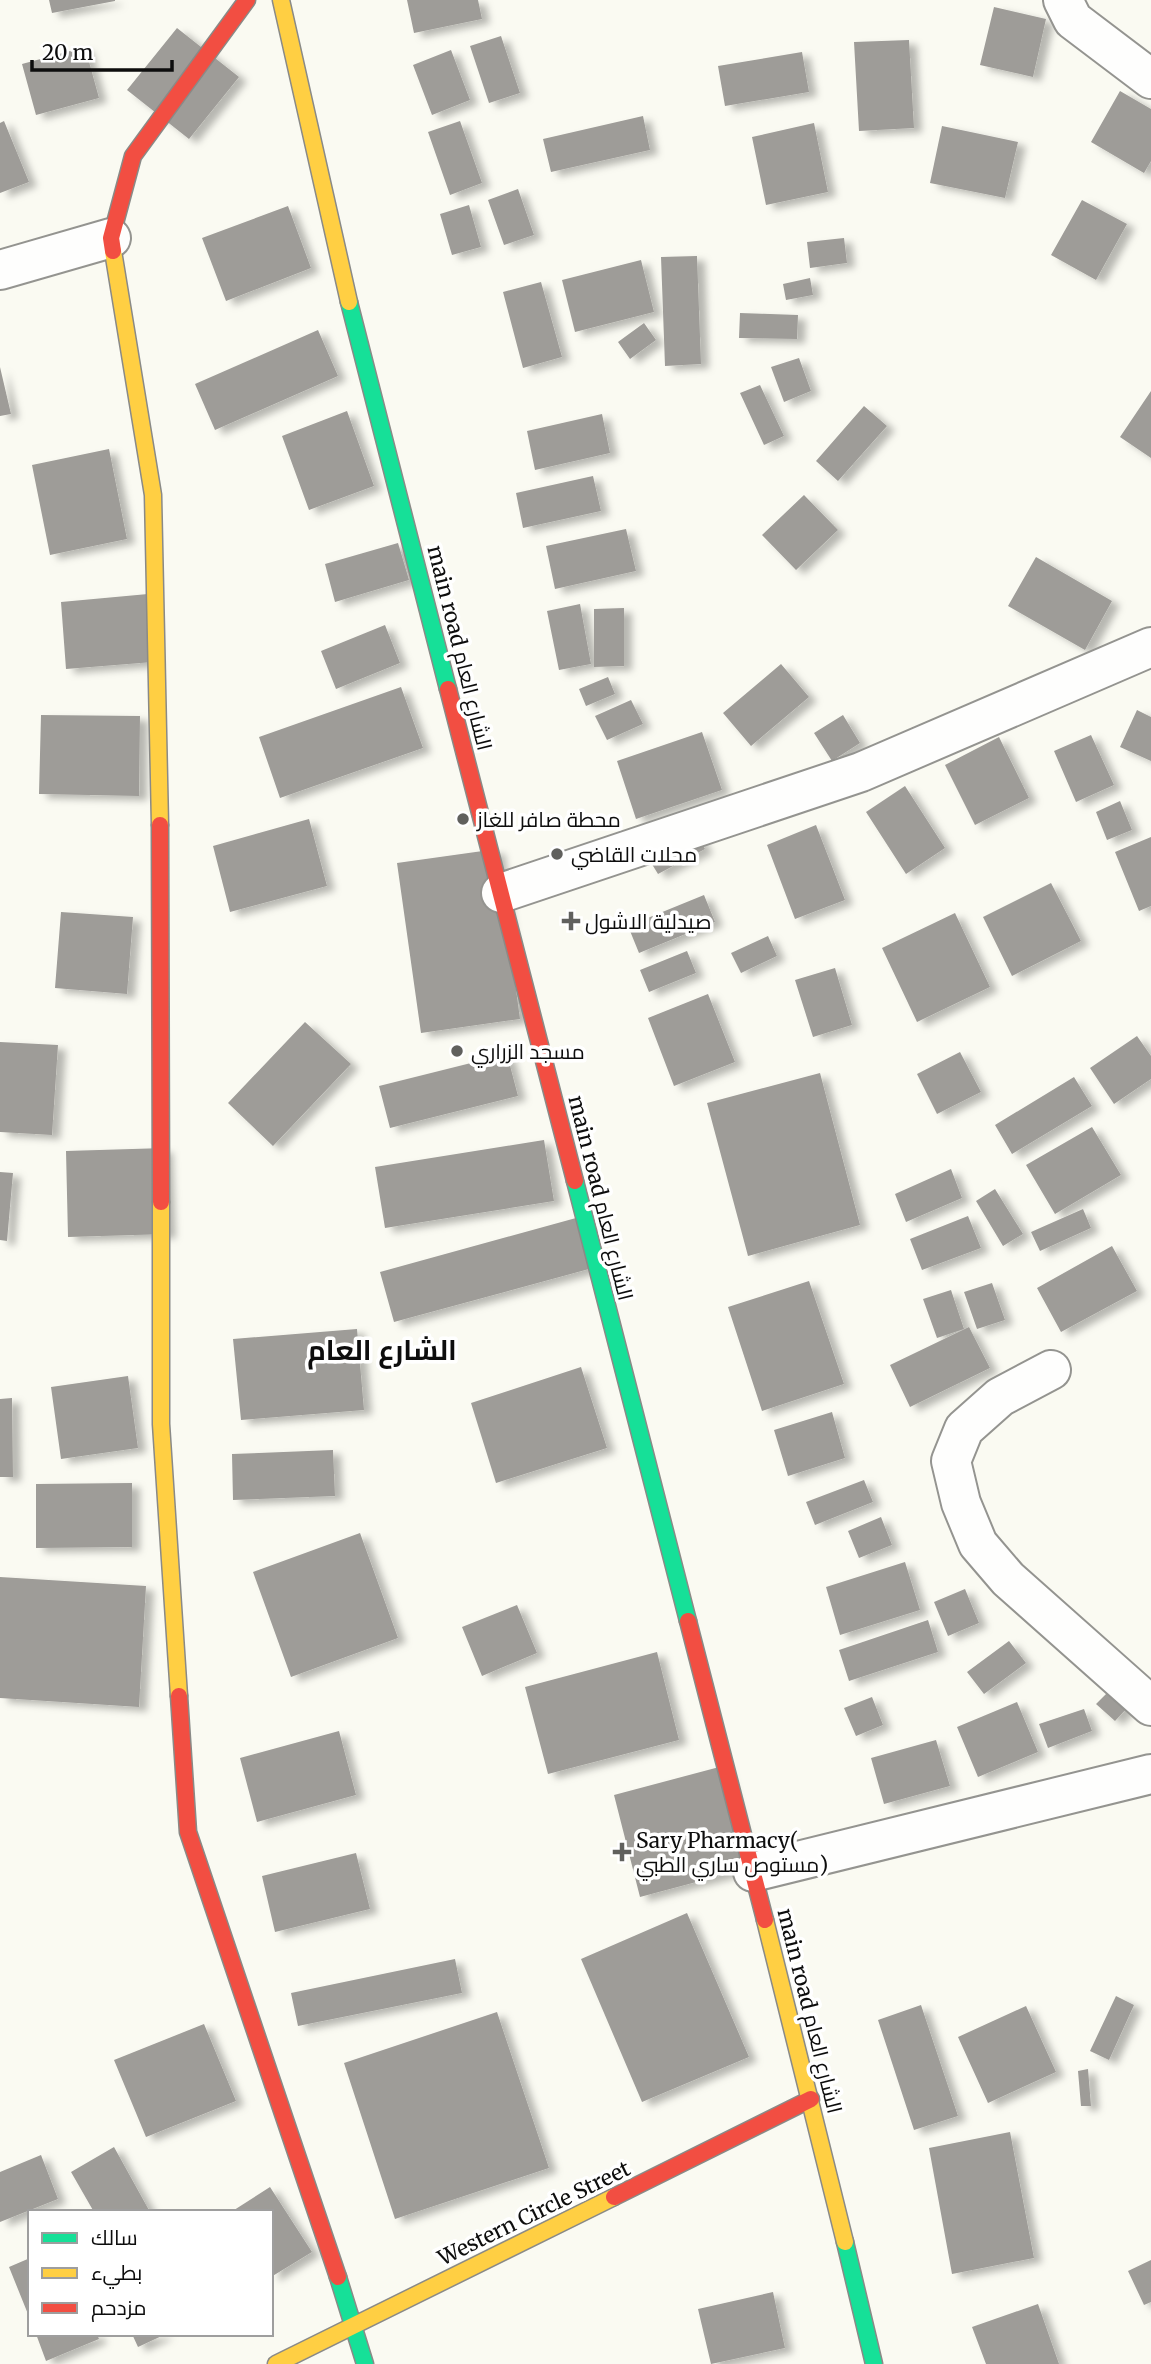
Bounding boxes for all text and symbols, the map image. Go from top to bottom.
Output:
scale bar [32,28,172,72]
text: 20 m [42,39,94,66]
street label: main road الشارع العام [421,543,499,753]
place label: محطة صافر للغاز [476,806,621,833]
marker: محطة صافر للغاز [455,811,471,827]
place label: محلات القاضي [571,841,697,870]
marker: محلات القاضي [549,846,565,862]
place label: صيدلية الاشول [585,908,711,935]
marker: صيدلية الاشول [563,913,579,929]
place label: مسجد الزراري [471,1038,585,1068]
marker: مسجد الزراري [449,1043,465,1059]
street label: main road الشارع العام [562,1093,640,1303]
district label: الشارع العام [307,1332,457,1370]
place label: Sary Pharmacy( مستوص ساري الطبي) [636,1827,828,1881]
marker: Sary Pharmacy( مستوص ساري الطبي) [614,1844,630,1860]
street label: main road الشارع العام [771,1906,849,2116]
street label: Western Circle Street [433,2155,635,2272]
legend [28,2210,273,2336]
text: سالك [91,2224,138,2251]
text: بطيء [91,2259,142,2289]
text: مزدحم [91,2294,146,2322]

